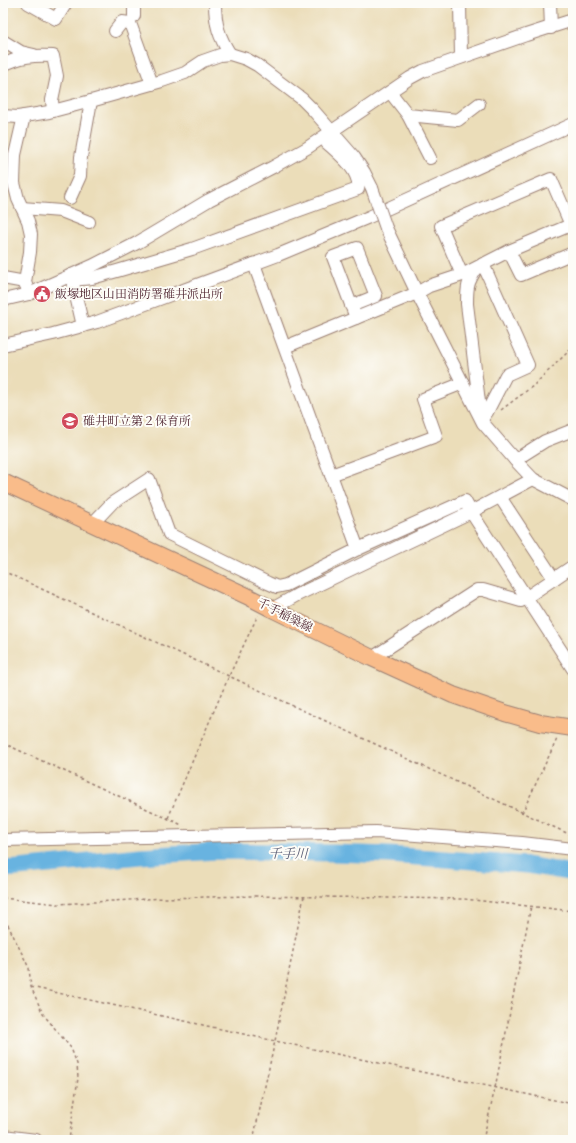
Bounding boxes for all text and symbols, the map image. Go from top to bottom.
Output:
public building icon: 飯塚地区山田消防署碓井派出所 [32,284,52,304]
place label: 飯塚地区山田消防署碓井派出所 [55,286,223,302]
school or university icon: 碓井町立第２保育所 [60,411,80,431]
place label: 碓井町立第２保育所 [83,413,191,429]
street label: 千手稲築線 [255,594,315,636]
water label: 千手川 [268,845,310,863]

